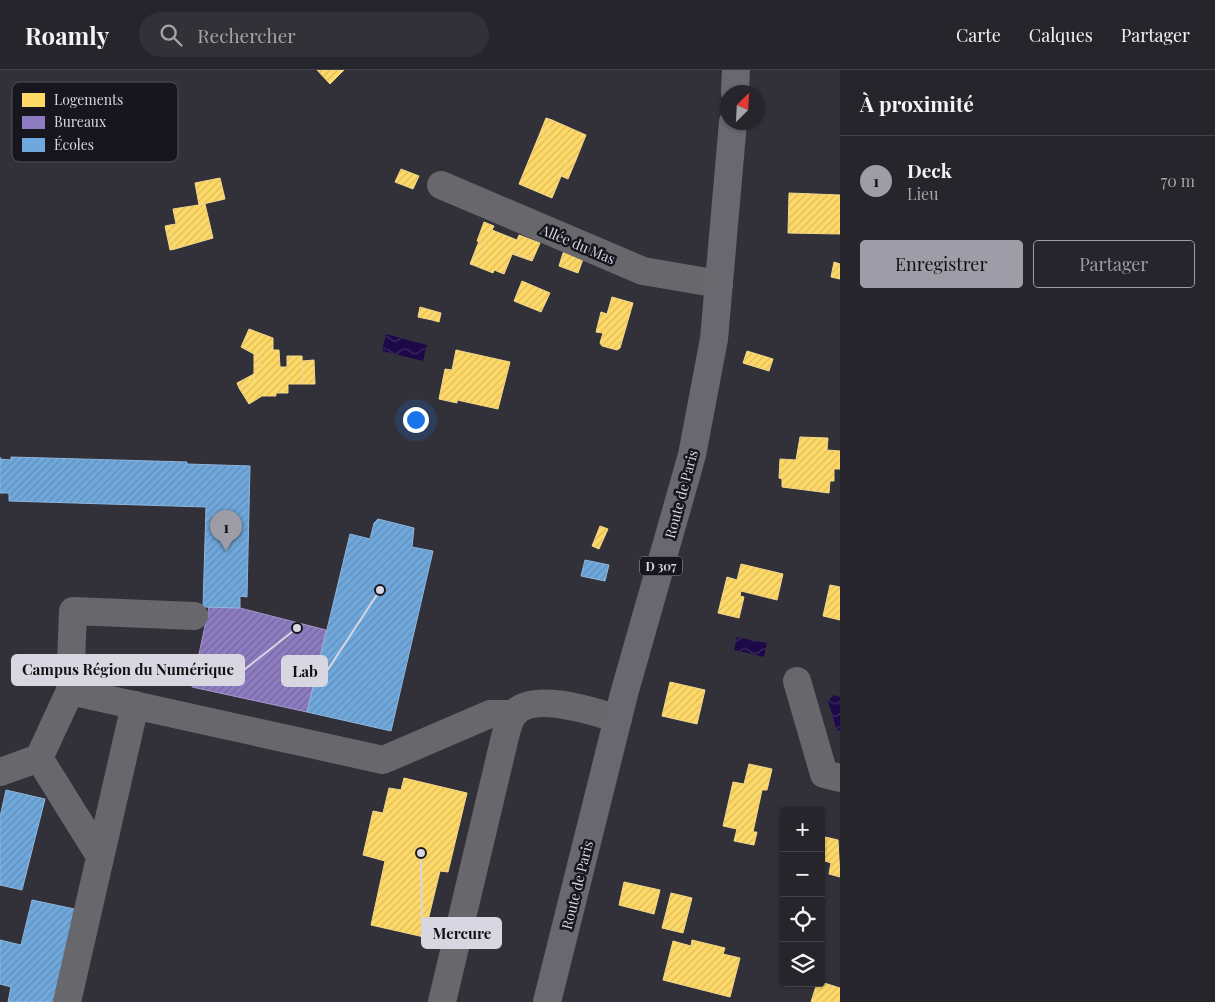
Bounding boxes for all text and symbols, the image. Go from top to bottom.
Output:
search box [139,12,489,57]
text: Roamly [25,19,109,51]
icon: search [157,21,185,49]
text: Rechercher [197,22,296,48]
text: Carte [956,23,1001,47]
text: Calques [1029,23,1093,47]
text: Partager [1121,23,1190,47]
legend [12,82,178,162]
north arrow [720,85,765,130]
text: À proximité [860,89,974,117]
text: Logements [54,90,123,109]
text: Bureaux [54,112,107,131]
text: Écoles [54,135,94,154]
text: Deck [907,157,952,183]
text: 1 [873,170,879,191]
text: 70 m [1161,170,1195,191]
text: Lieu [907,183,939,204]
street label: Allée du Mas [537,219,618,268]
button: Enregistrer [860,240,1023,288]
button: Partager [1033,240,1195,288]
your location [403,407,429,433]
street label: Route de Paris [660,448,702,540]
pin: 1 [210,510,242,551]
road number: D 307 [640,556,682,576]
callout: Campus Région du Numérique [12,655,244,685]
callout: Lab [282,656,327,686]
text: Campus Région du Numérique [22,659,234,679]
text: Lab [292,661,318,681]
map controls [780,807,825,987]
button: + [780,807,825,852]
street label: Route de Paris [557,839,597,931]
button: − [780,852,825,897]
button: locate [780,897,825,942]
callout: Mercure [422,918,501,948]
text: Mercure [433,923,492,943]
button: layers [780,942,825,987]

